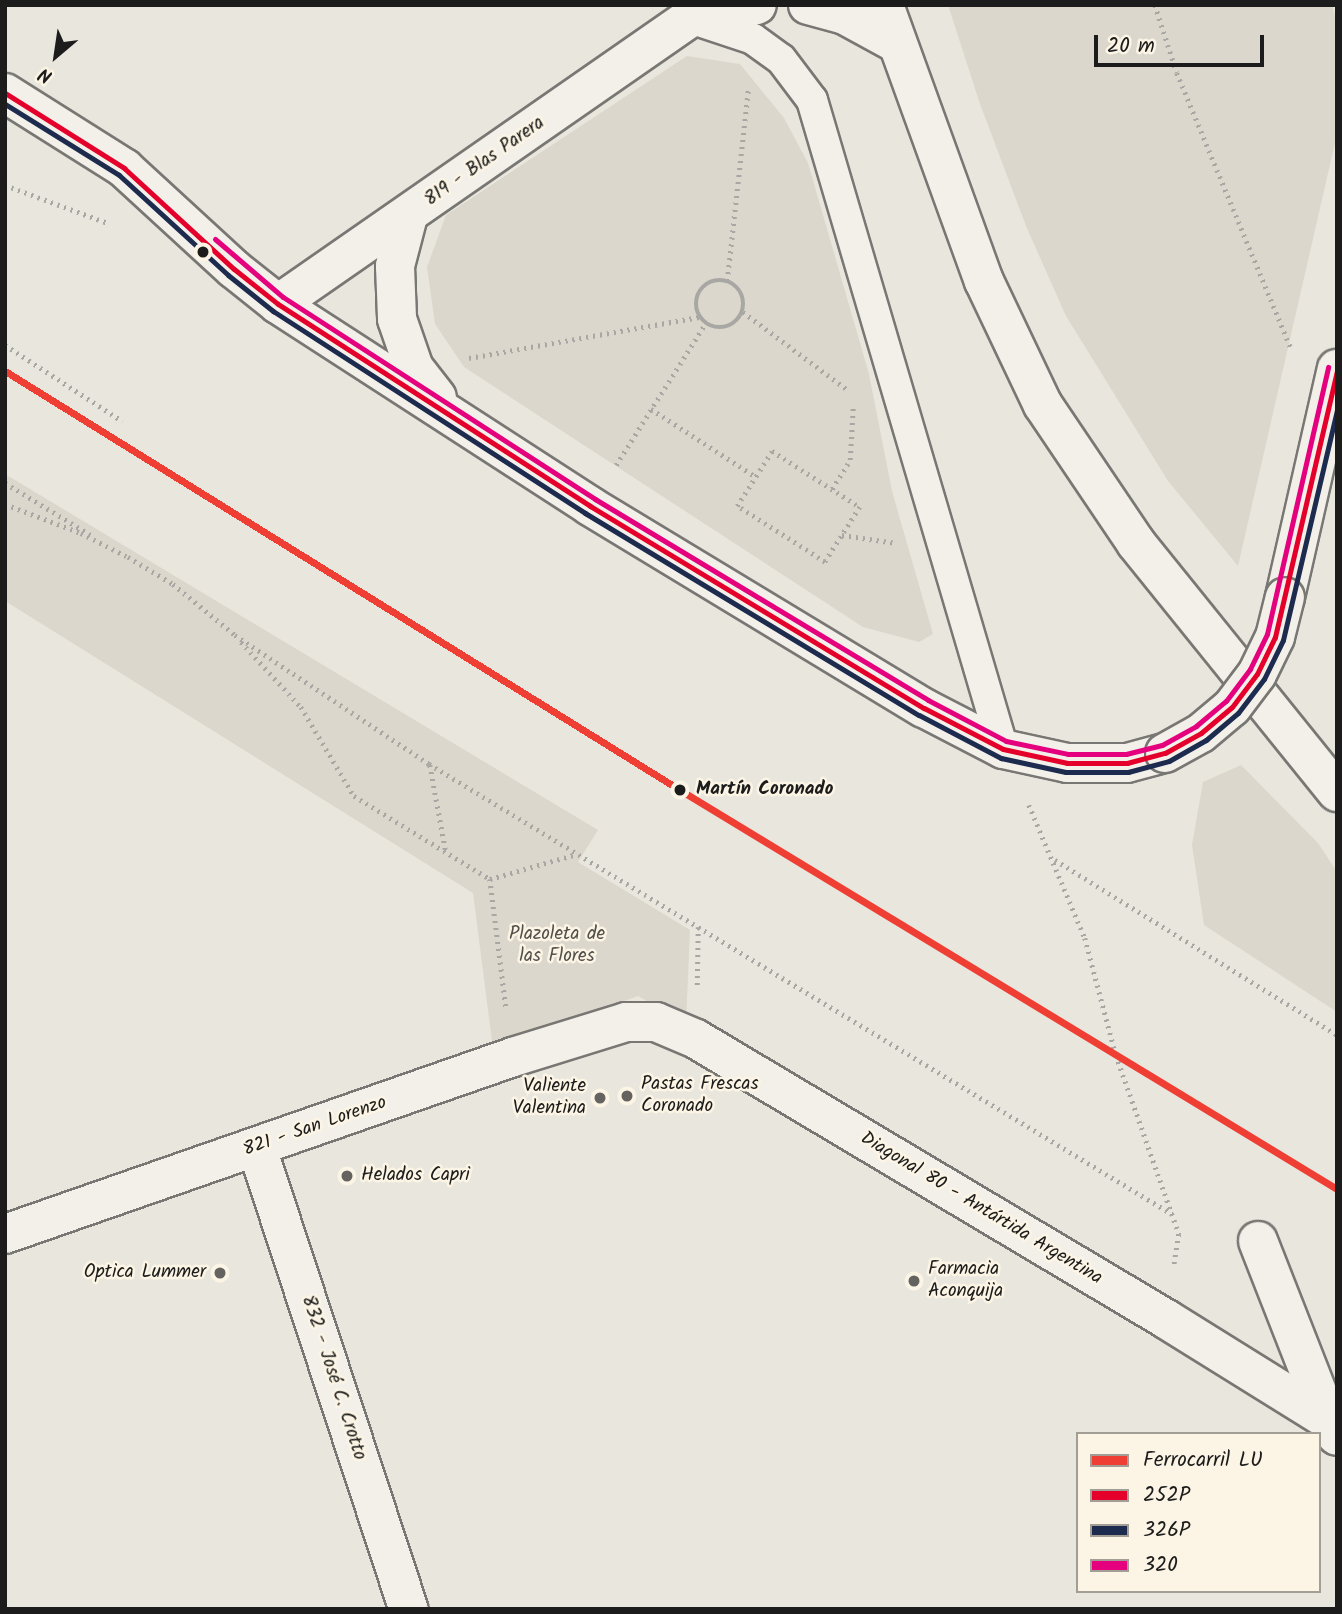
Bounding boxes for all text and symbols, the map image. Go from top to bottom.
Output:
north arrow [21,21,91,91]
scale bar [1097,21,1267,65]
text: 20 m [1107,30,1155,63]
text: N [33,58,58,90]
street label: 819 - Blas Parera [421,112,549,212]
unlabelled marker [196,245,210,259]
place label: Martín Coronado [696,779,833,801]
marker: Martín Coronado [670,780,690,800]
park label: Plazoleta de las Flores [509,924,605,968]
place label: Pastas Frescas Coronado [641,1074,759,1118]
place label: Valiente Valentina [513,1076,586,1120]
marker: Pastas Frescas Coronado [619,1088,635,1104]
marker: Valiente Valentina [592,1090,608,1106]
street label: 821 - San Lorenzo [240,1092,390,1162]
street label: Diagonal 80 - Antártida Argentina [856,1128,1106,1290]
place label: Helados Capri [361,1165,470,1187]
marker: Helados Capri [339,1168,355,1184]
place label: Farmacia Aconquija [928,1259,1003,1303]
place label: Optica Lummer [84,1262,206,1284]
marker: Optica Lummer [212,1265,228,1281]
marker: Farmacia Aconquija [906,1273,922,1289]
street label: 832 - José C. Crotto [296,1293,370,1463]
legend [1076,1432,1321,1593]
text: Ferrocarril LU [1143,1444,1263,1477]
text: 252P [1143,1479,1190,1512]
text: 326P [1143,1514,1190,1547]
text: 320 [1143,1549,1178,1582]

